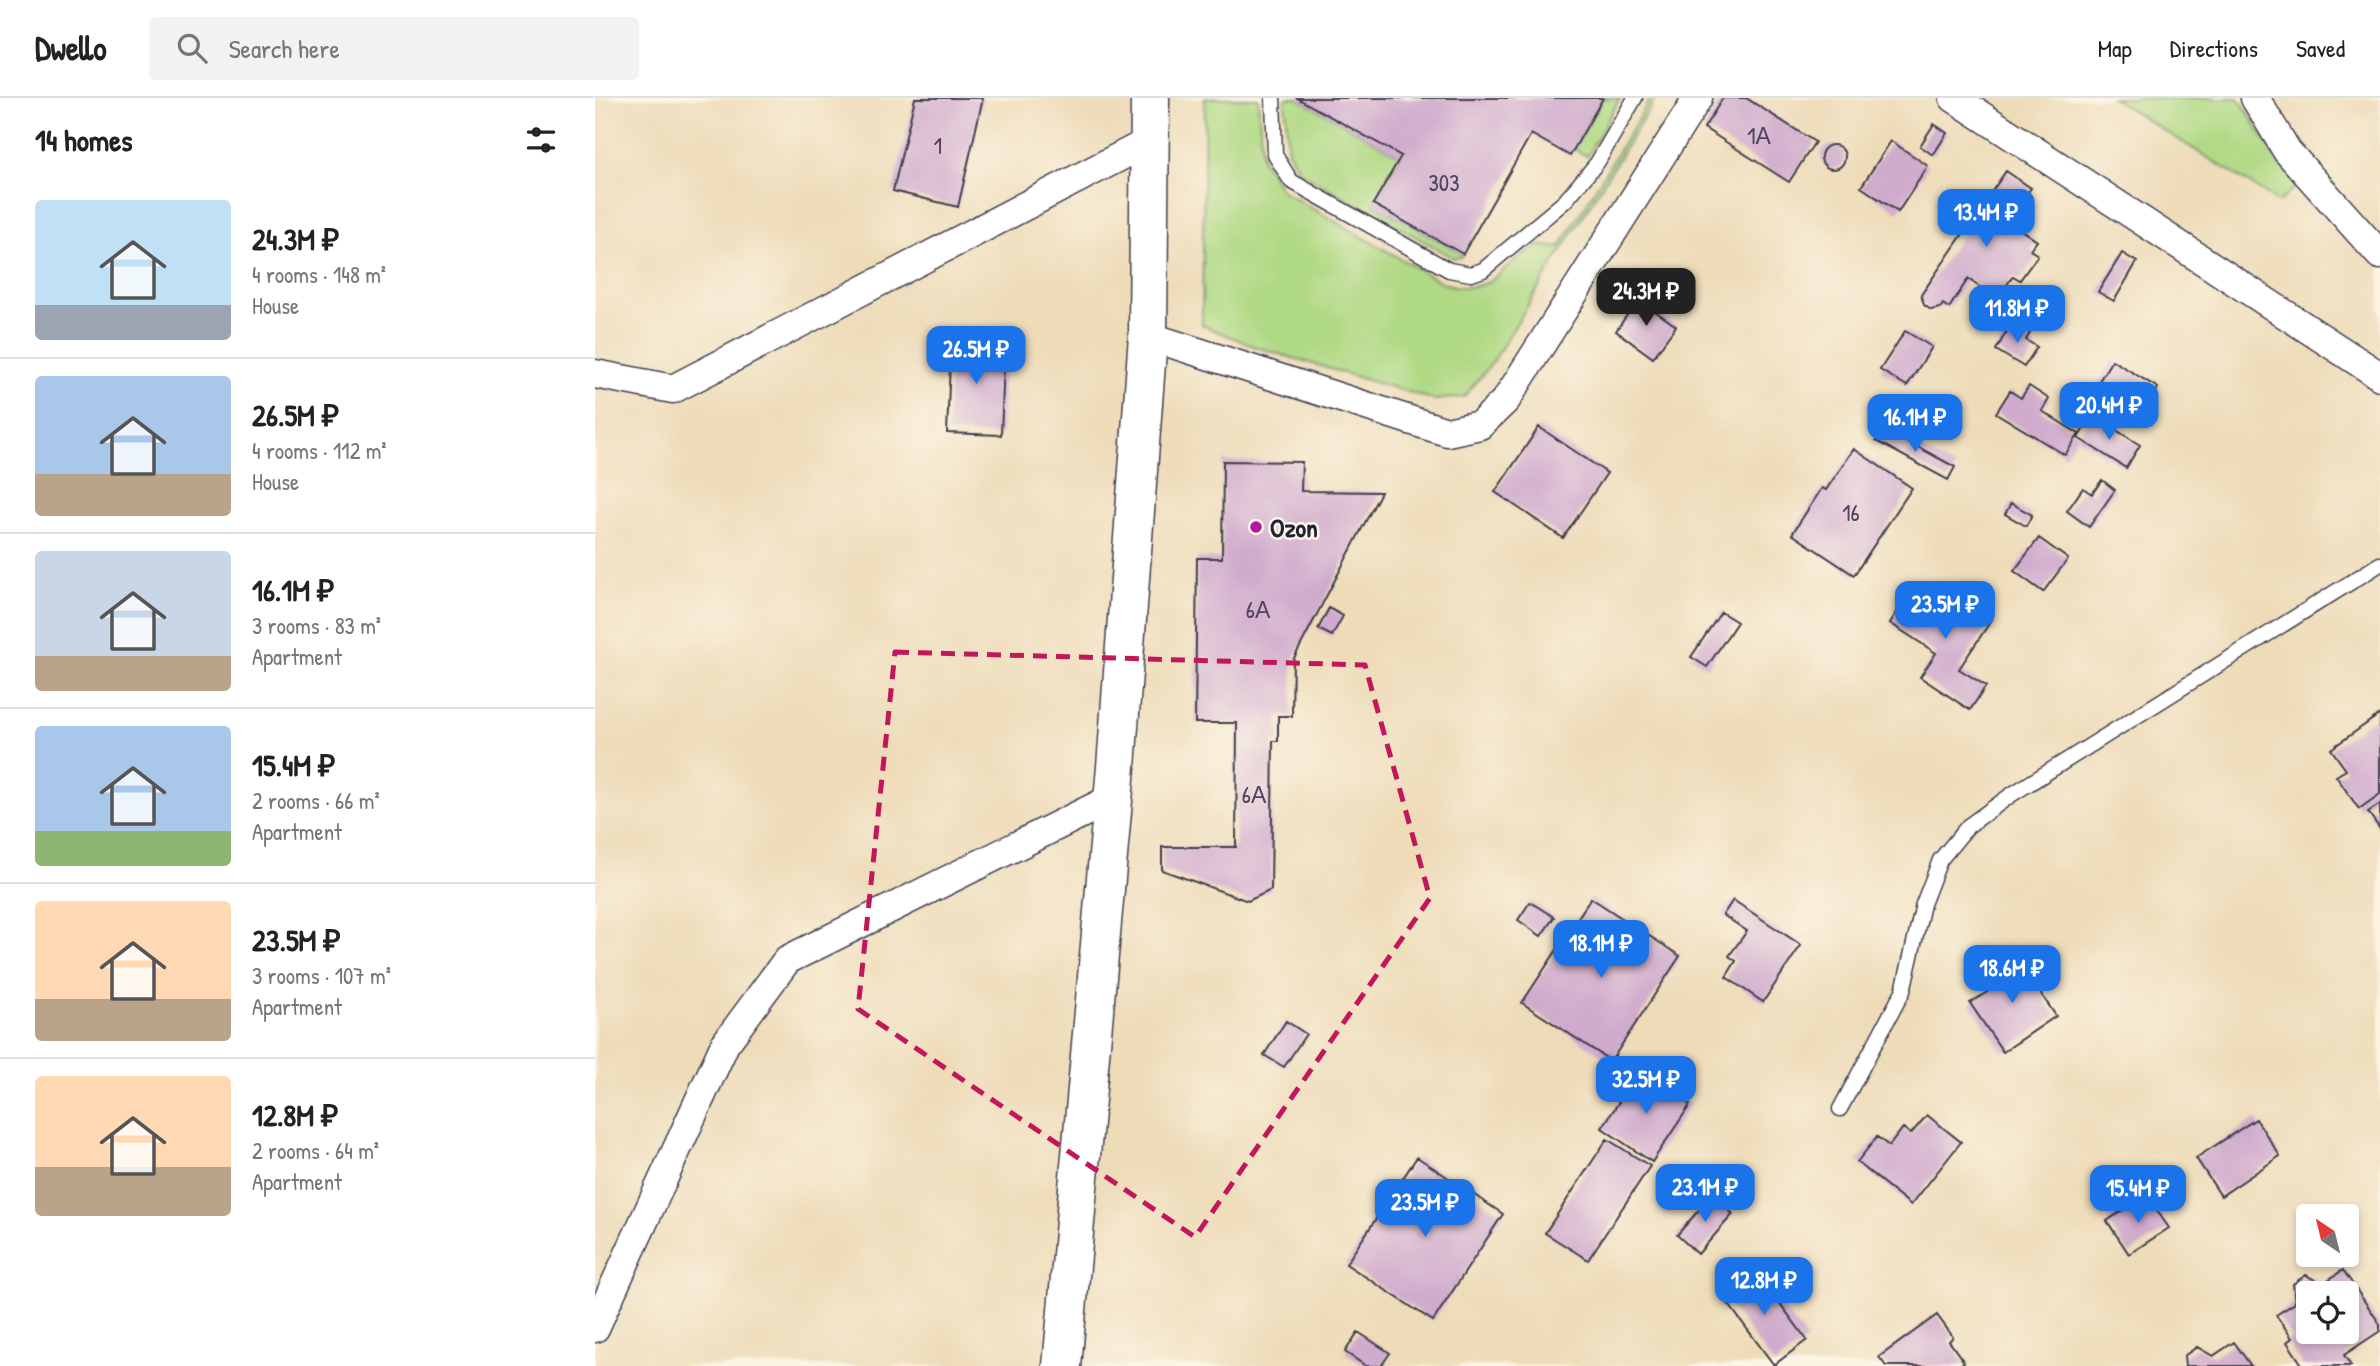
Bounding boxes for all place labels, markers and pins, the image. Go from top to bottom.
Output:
pin: 13.4M ₽ [1921,190,2051,249]
pin: 24.3M ₽ [1581,268,1711,328]
pin: 11.8M ₽ [1952,286,2082,345]
pin: 26.5M ₽ [911,327,1041,386]
pin: 20.4M ₽ [2044,382,2174,442]
pin: 16.1M ₽ [1850,394,1980,454]
place label: Ozon [1270,510,1318,545]
marker: Ozon [1248,519,1264,535]
pin: 23.5M ₽ [1880,582,2010,641]
pin: 18.1M ₽ [1536,920,1666,980]
pin: 18.6M ₽ [1947,946,2077,1005]
pin: 32.5M ₽ [1581,1056,1711,1116]
pin: 23.1M ₽ [1640,1164,1770,1224]
pin: 15.4M ₽ [2073,1166,2203,1225]
pin: 23.5M ₽ [1360,1180,1490,1239]
pin: 12.8M ₽ [1699,1258,1829,1317]

